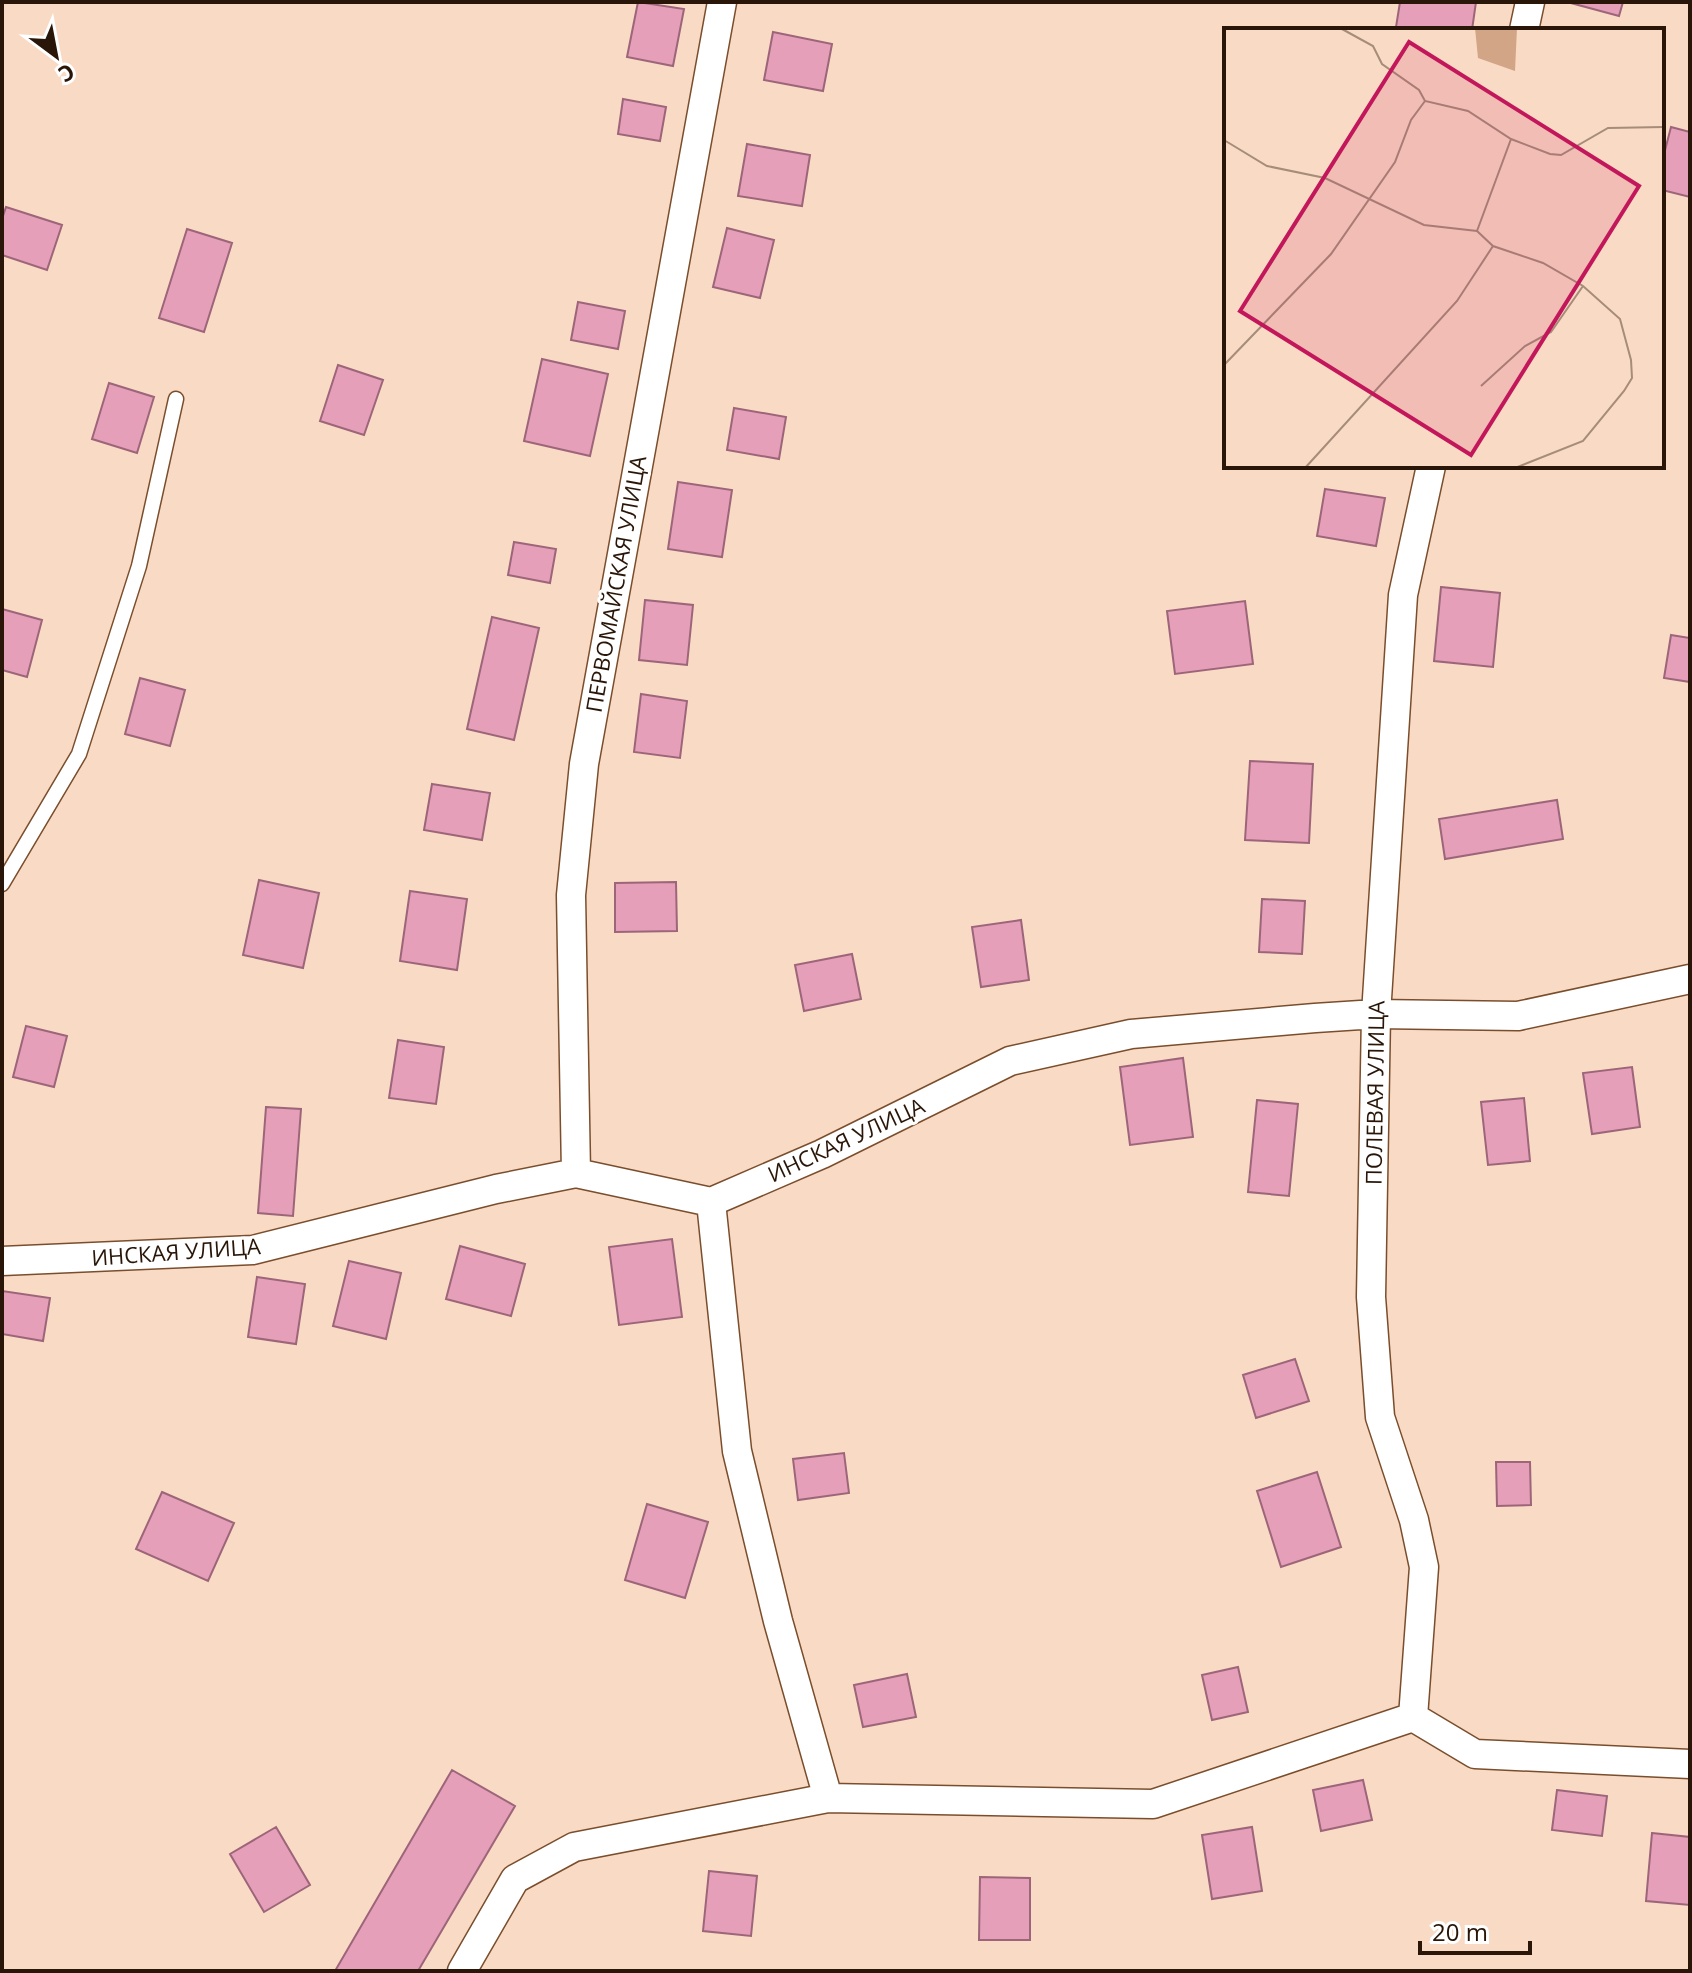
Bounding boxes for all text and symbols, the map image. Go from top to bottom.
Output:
north arrow [16,16,96,96]
inset map [1224,28,1664,468]
text: С [53,57,81,90]
street label: ПЕРВОМАЙСКАЯ УЛИЦА [578,453,652,714]
street label: ПОЛЕВАЯ УЛИЦА [1357,1000,1391,1185]
street label: ИНСКАЯ УЛИЦА [762,1090,929,1189]
street label: ИНСКАЯ УЛИЦА [90,1230,262,1272]
scale bar [1420,1905,1530,1955]
text: 20 m [1432,1915,1488,1948]

